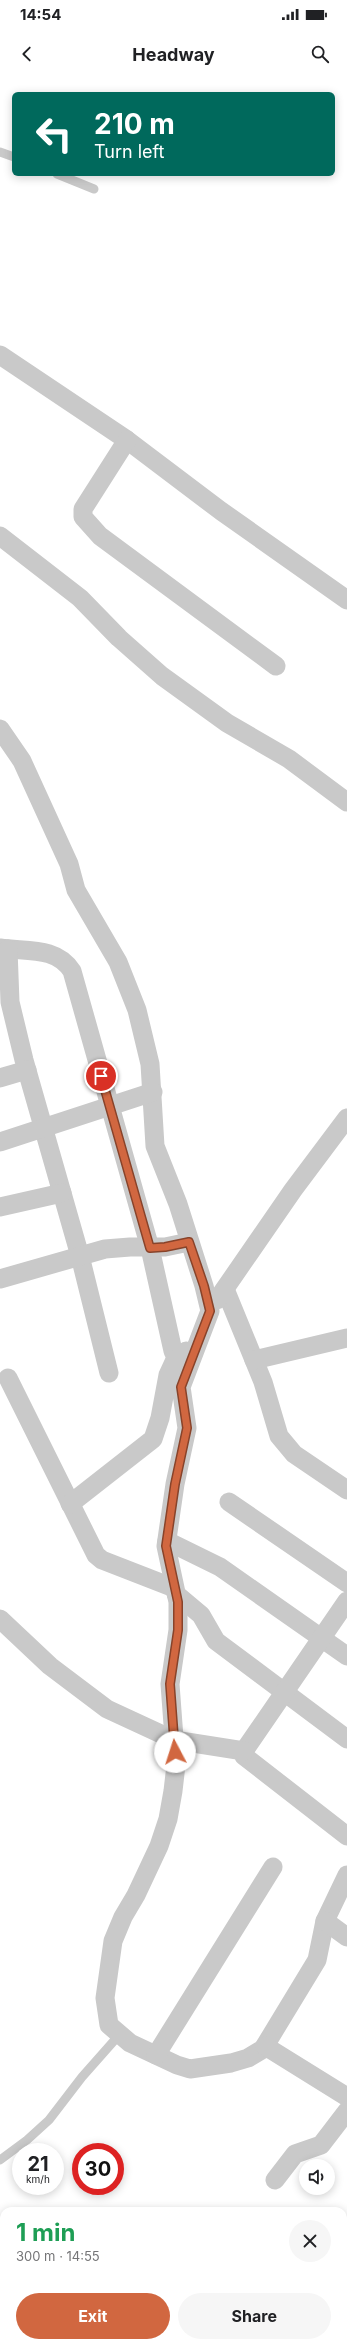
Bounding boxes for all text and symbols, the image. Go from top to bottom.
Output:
text: 14:54 [20,5,61,24]
icon: back [16,43,38,65]
icon: search [309,43,331,65]
text: Headway [132,44,215,65]
text: 210 m [94,107,175,141]
icon: left [28,108,80,160]
text: Turn left [94,141,164,162]
pin [84,1059,118,1093]
icon: arrive [90,1065,112,1087]
position arrow [154,1731,196,1773]
speed limit sign: 30 [72,2143,124,2195]
text: 21 [27,2152,49,2176]
map controls [299,2159,335,2195]
button: sound [299,2159,335,2195]
text: km/h [26,2173,50,2185]
text: 1 min [16,2218,75,2247]
button: close [289,2220,331,2262]
text: 300 m · 14:55 [16,2248,100,2264]
button: Exit [16,2293,170,2339]
button: Share [178,2293,331,2339]

